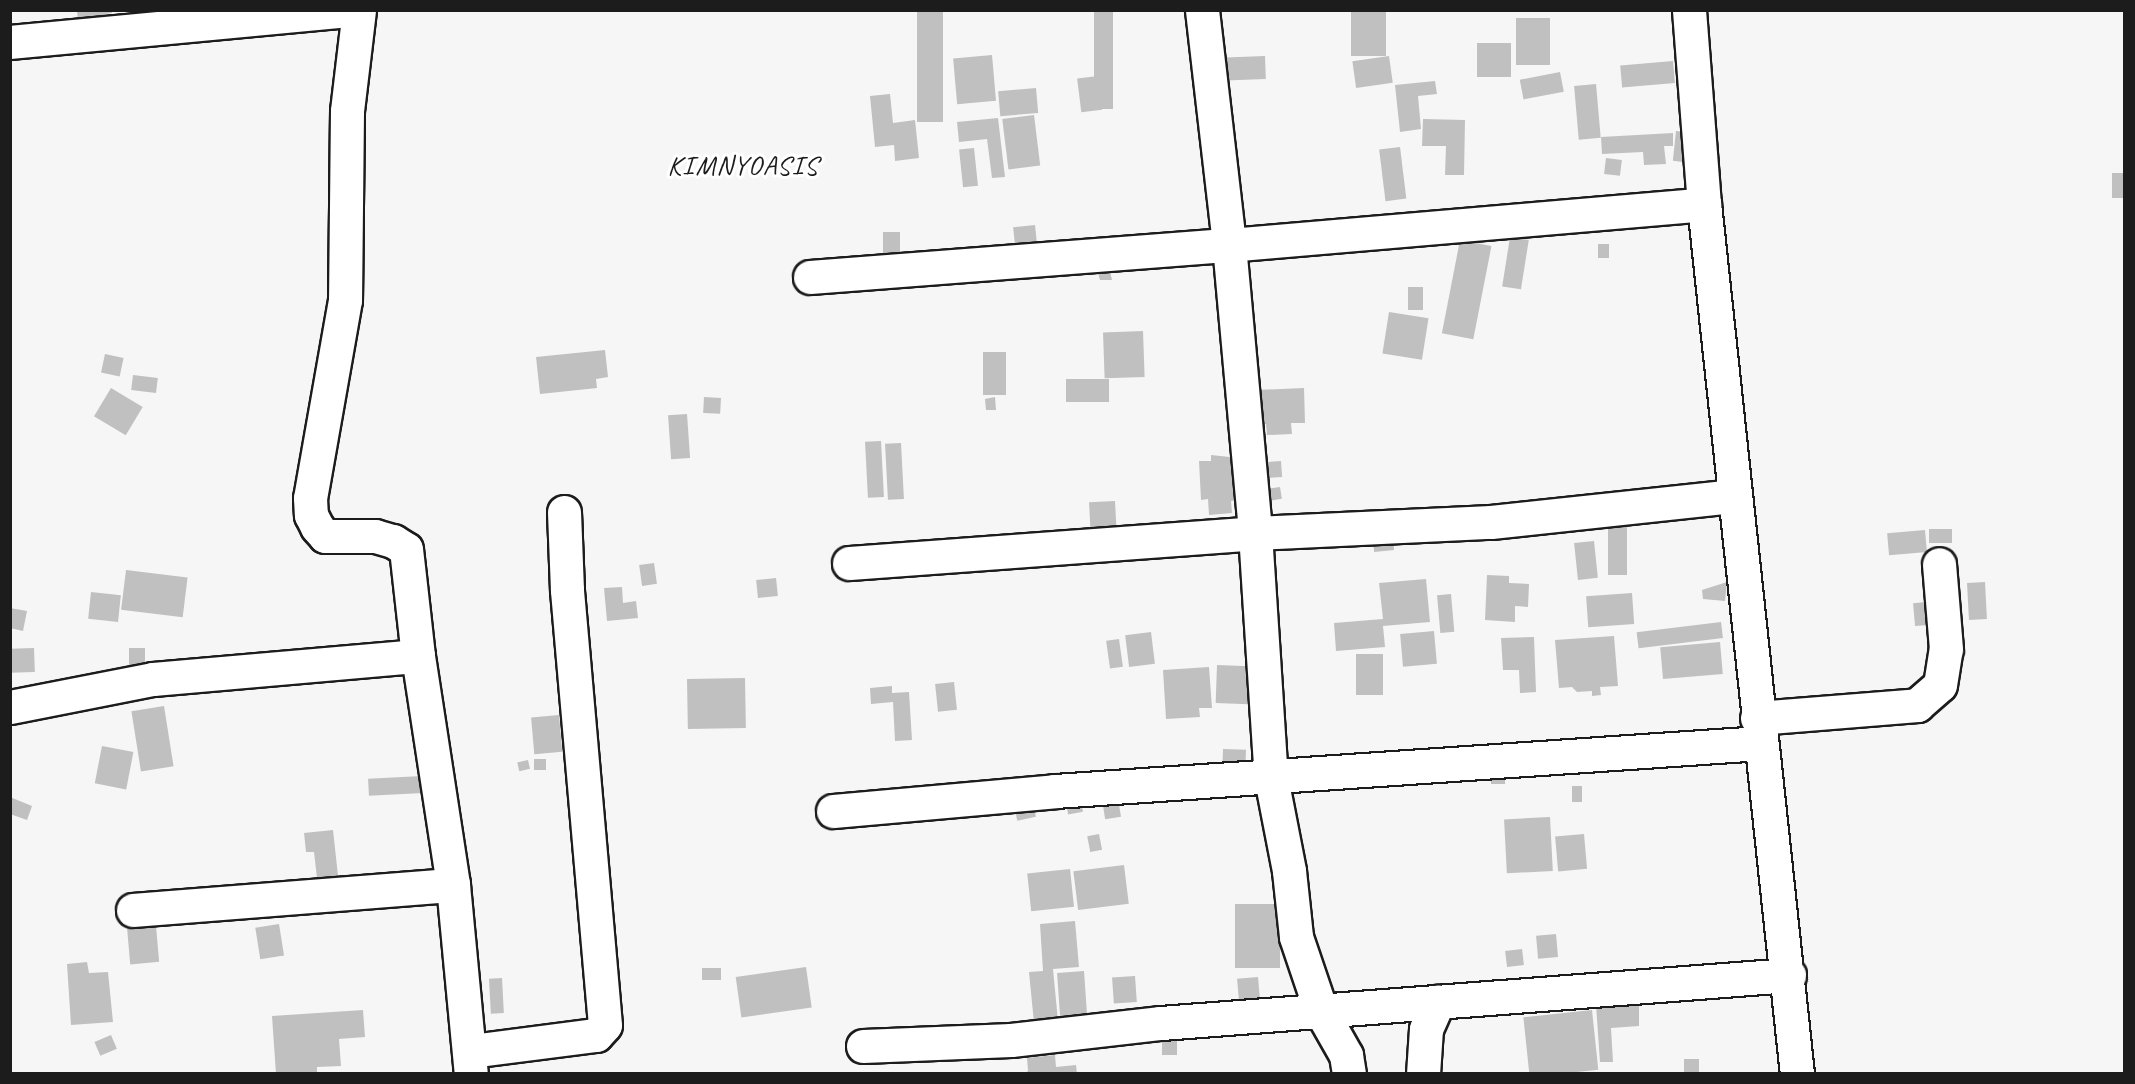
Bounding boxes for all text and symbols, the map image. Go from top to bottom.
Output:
district label: KIMNYOASIS [668,150,818,182]

